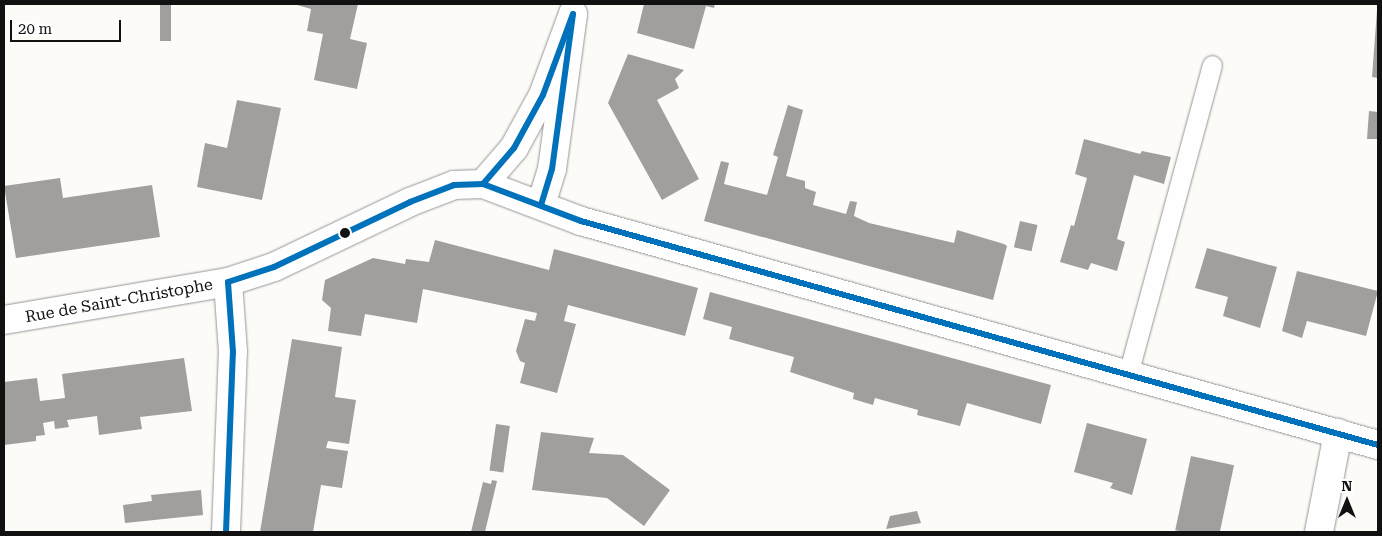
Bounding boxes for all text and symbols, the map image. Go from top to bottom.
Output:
scale bar [12,10,124,42]
text: 20 m [18,20,52,38]
unlabelled marker [340,228,350,238]
street label: Rue de Saint-Christophe [24,275,214,327]
north arrow [1322,476,1372,526]
text: N [1342,478,1352,494]

